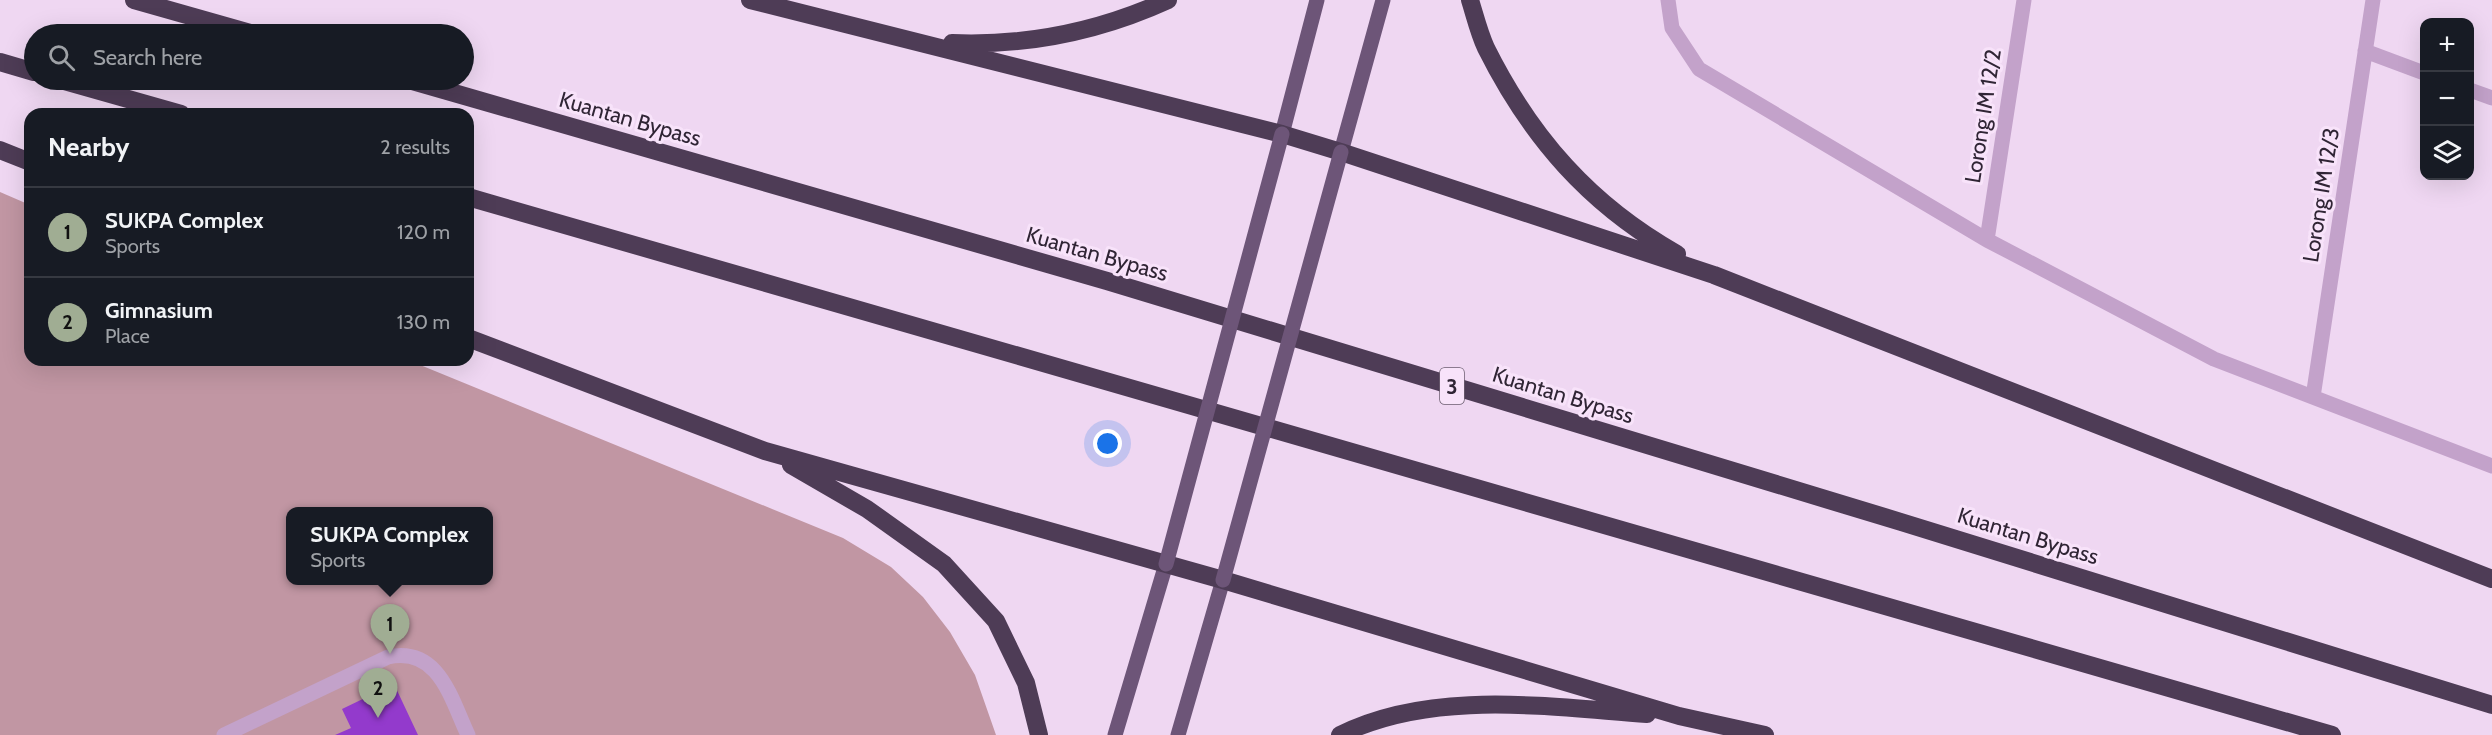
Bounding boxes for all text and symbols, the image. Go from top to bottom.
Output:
map controls [2420,18,2474,180]
button: + [2420,18,2474,72]
search box [24,24,474,90]
icon: search [45,41,78,74]
text: Search here [93,44,202,71]
street label: Lorong IM 12/2 [1959,47,2007,185]
button: − [2420,72,2474,126]
street label: Kuantan Bypass [556,86,704,152]
street label: Lorong IM 12/3 [2297,126,2345,264]
button: layers [2420,126,2474,180]
text: Nearby [48,131,129,163]
text: 2 results [380,135,450,159]
text: SUKPA Complex [105,207,263,234]
text: 1 [64,220,71,244]
text: 120 m [397,220,450,244]
street label: Kuantan Bypass [1023,221,1171,287]
text: Sports [105,234,160,258]
text: Gimnasium [105,297,213,324]
text: 2 [62,310,73,334]
text: 130 m [397,310,450,334]
text: Place [105,324,150,348]
street label: Kuantan Bypass [1489,361,1637,429]
road number: 3 [1440,368,1464,404]
your location [1093,429,1122,458]
street label: Kuantan Bypass [1954,502,2102,570]
popup [286,507,493,585]
text: SUKPA Complex [310,521,469,548]
text: Sports [310,548,365,572]
pin: 1 [370,604,410,654]
pin: 2 [358,668,398,718]

